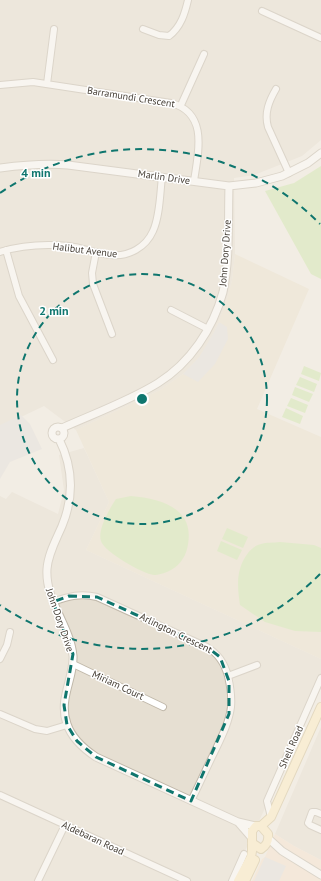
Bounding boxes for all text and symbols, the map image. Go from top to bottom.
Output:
street label: Barramundi Crescent [86,84,176,110]
text: 4 min [21,165,51,180]
street label: Marlin Drive [137,167,191,187]
street label: John Dory Drive [216,219,234,288]
street label: Halibut Avenue [52,240,118,260]
text: 2 min [39,303,69,318]
centre of rings [135,392,149,406]
street label: John Dory Drive [43,585,77,654]
street label: Arlington Crescent [138,610,215,656]
street label: Miriam Court [90,667,147,703]
street label: Shell Road [276,724,306,770]
street label: Aldebaran Road [60,818,126,858]

